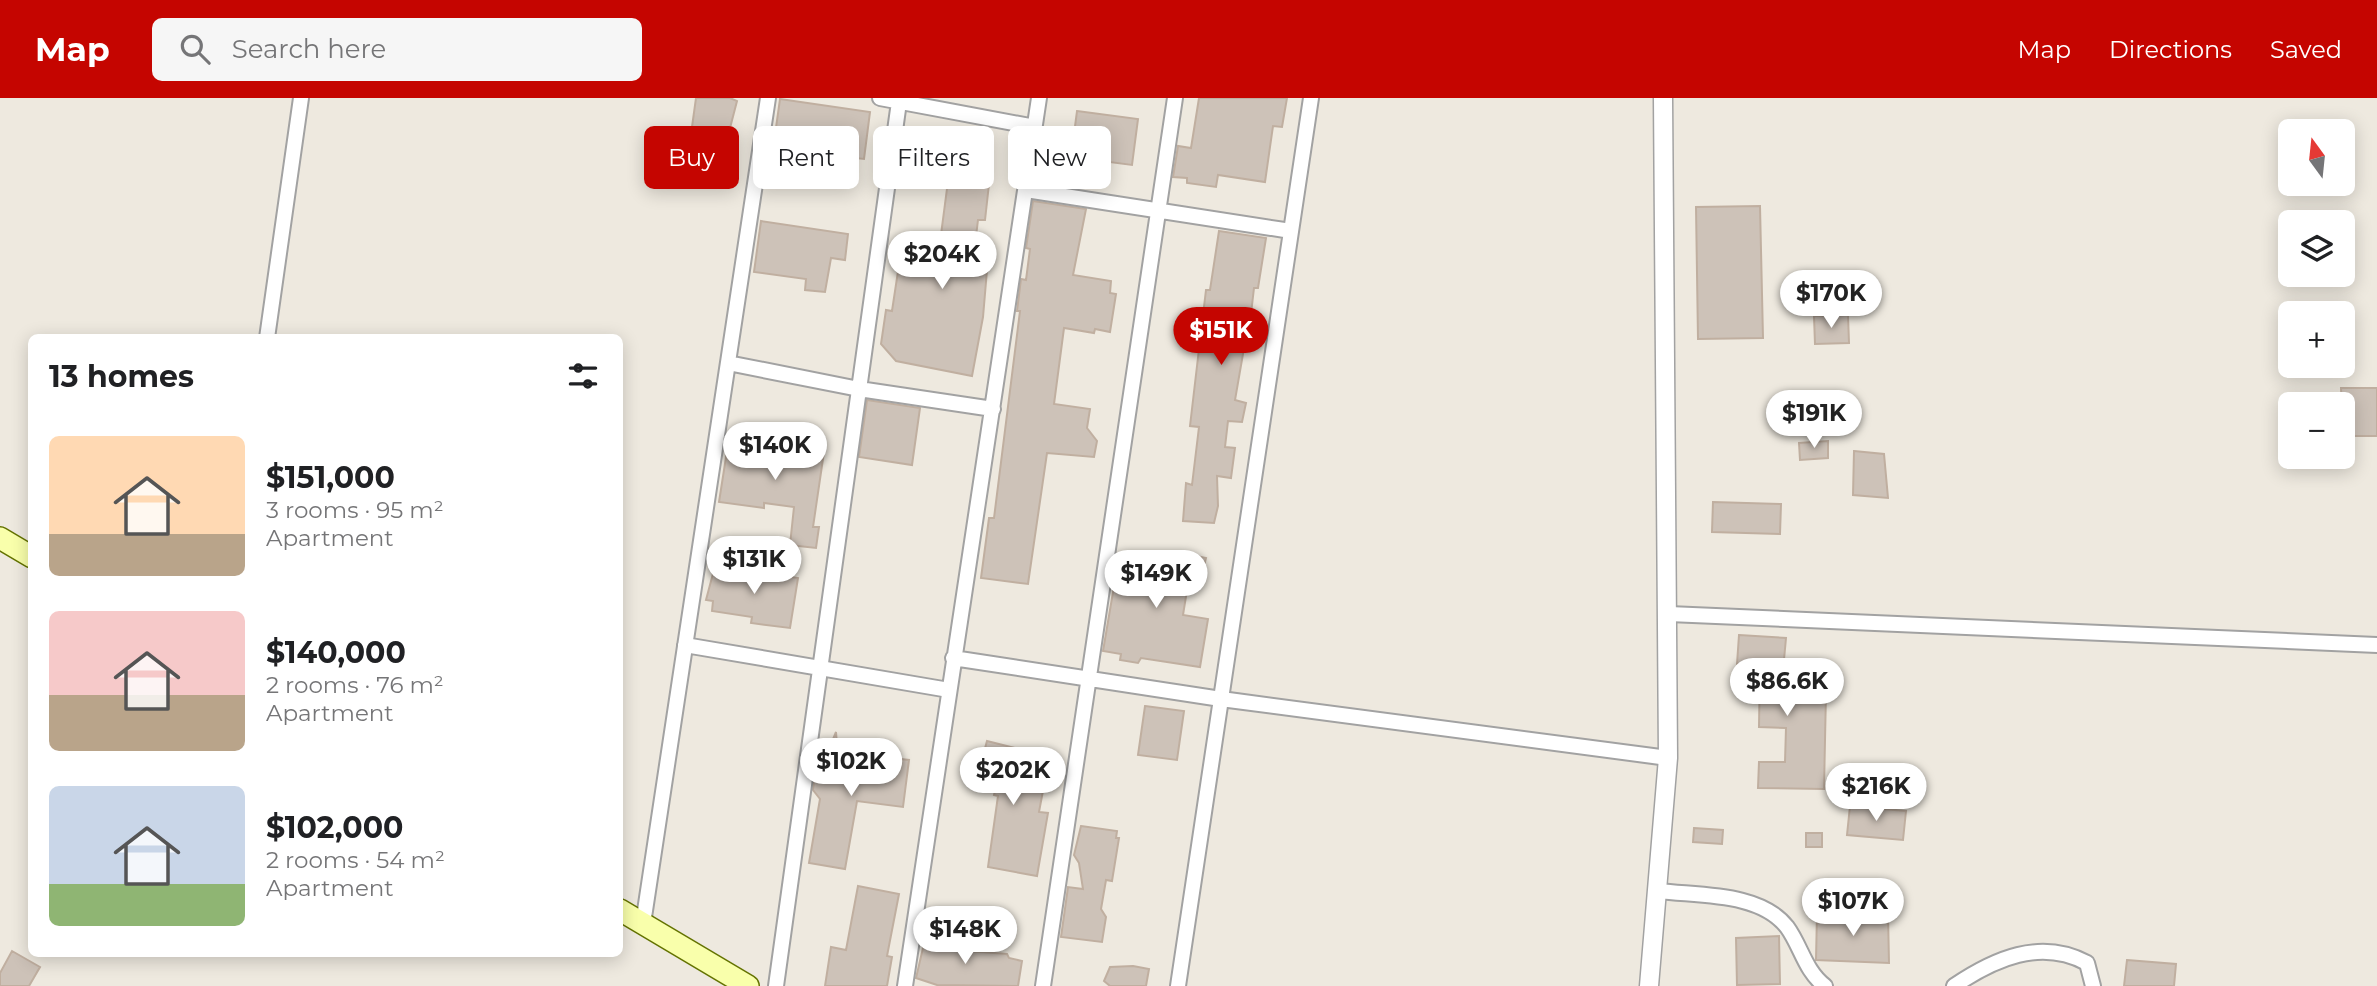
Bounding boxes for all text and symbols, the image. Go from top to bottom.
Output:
search box [152,18,642,81]
text: Map [35,29,110,69]
icon: search [176,30,214,68]
text: Search here [232,33,386,65]
text: Map [2018,35,2071,64]
text: Directions [2109,35,2232,64]
text: Saved [2270,35,2342,64]
north arrow [2278,119,2356,196]
map controls [2278,119,2355,469]
chip: Buy [644,126,739,189]
chip: Rent [753,126,859,189]
chip: Filters [873,126,994,189]
chip: New [1008,126,1111,189]
button: layers [2278,210,2355,287]
pin: $204K [893,232,991,291]
text: $204K [904,240,980,268]
pin: $170K [1782,271,1880,330]
text: $170K [1796,279,1866,307]
button: + [2278,301,2355,378]
pin: $151K [1172,308,1270,367]
text: $151K [1189,316,1253,344]
icon: filters [564,357,602,395]
text: 13 homes [49,358,194,395]
pin: $191K [1765,390,1863,450]
button: − [2278,392,2355,469]
text: $191K [1782,399,1846,427]
pin: $140K [726,422,824,482]
text: $140K [739,431,811,459]
text: $151,000 [266,459,395,496]
icon: home [105,464,189,548]
text: 3 rooms · 95 m² [266,496,444,524]
text: Apartment [266,524,394,552]
pin: $131K [705,536,803,596]
text: $131K [722,545,786,573]
pin: $149K [1107,550,1205,610]
text: $149K [1121,559,1191,587]
text: $140,000 [266,634,406,671]
icon: home [105,639,189,723]
pin: $86.6K [1730,658,1844,718]
text: $86.6K [1746,667,1828,695]
text: 2 rooms · 76 m² [266,671,444,699]
text: Apartment [266,699,394,727]
pin: $102K [802,738,900,798]
text: $102K [816,747,886,775]
pin: $202K [964,748,1062,807]
text: $202K [976,756,1050,784]
pin: $216K [1827,764,1925,823]
text: $216K [1842,772,1910,800]
text: $102,000 [266,809,403,846]
icon: home [105,814,189,898]
text: 2 rooms · 54 m² [266,846,445,874]
text: Apartment [266,874,394,902]
pin: $107K [1804,878,1902,938]
text: $107K [1818,887,1888,915]
pin: $148K [916,906,1014,966]
text: $148K [929,915,1001,943]

